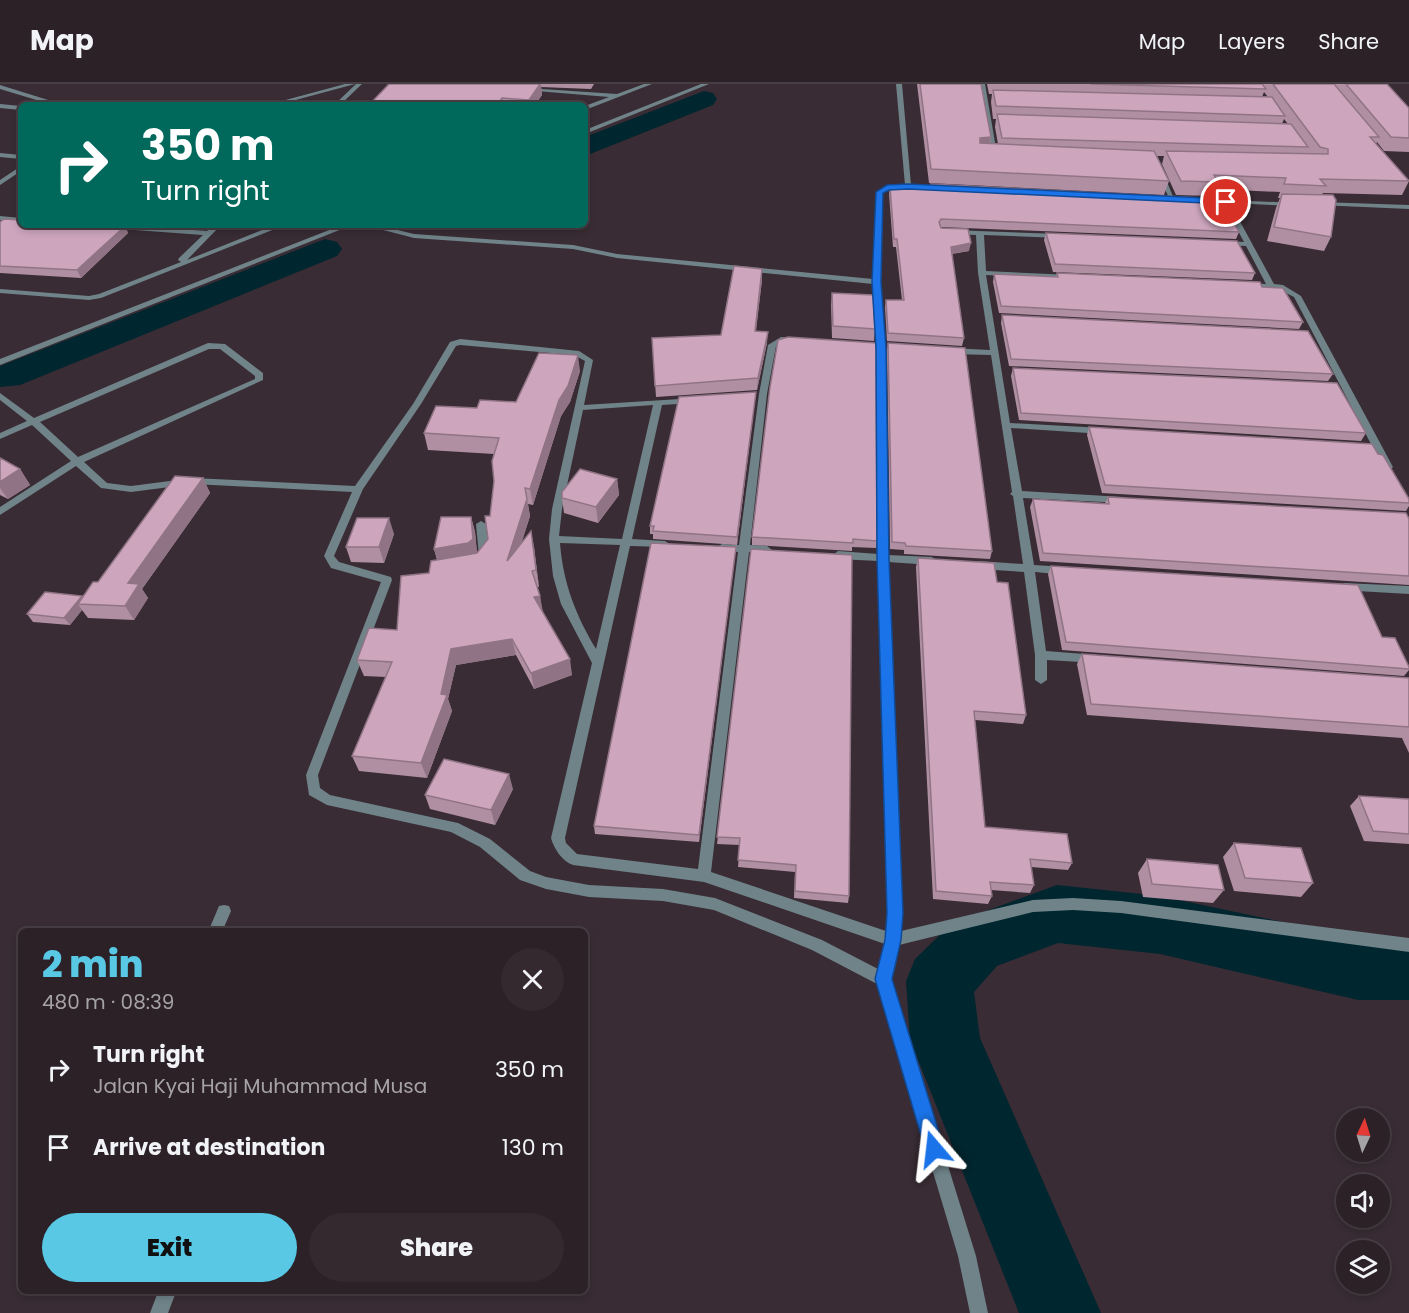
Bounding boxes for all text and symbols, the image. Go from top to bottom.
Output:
text: Map [30,21,94,60]
text: Map [1139,27,1185,56]
text: Layers [1218,27,1285,56]
text: Share [1318,27,1379,56]
text: 350 m [141,116,274,175]
icon: right [42,126,120,204]
text: Turn right [141,172,270,209]
pin [1200,176,1251,227]
icon: arrive [1209,185,1242,218]
text: 2 min [42,939,144,990]
button: close [501,948,564,1011]
text: 480 m · 08:39 [42,988,174,1016]
text: Turn right [93,1039,204,1070]
icon: right [42,1053,75,1086]
text: 350 m [495,1054,564,1085]
text: Jalan Kyai Haji Muhammad Musa [93,1072,427,1100]
north arrow [1336,1108,1390,1162]
map controls [1336,1108,1390,1294]
position arrow [902,1117,966,1181]
icon: arrive [42,1131,75,1164]
text: Arrive at destination [93,1132,325,1163]
text: 130 m [502,1132,564,1163]
button: sound [1336,1174,1390,1228]
button: Exit [42,1213,297,1282]
button: Share [309,1213,564,1282]
button: layers [1336,1240,1390,1294]

